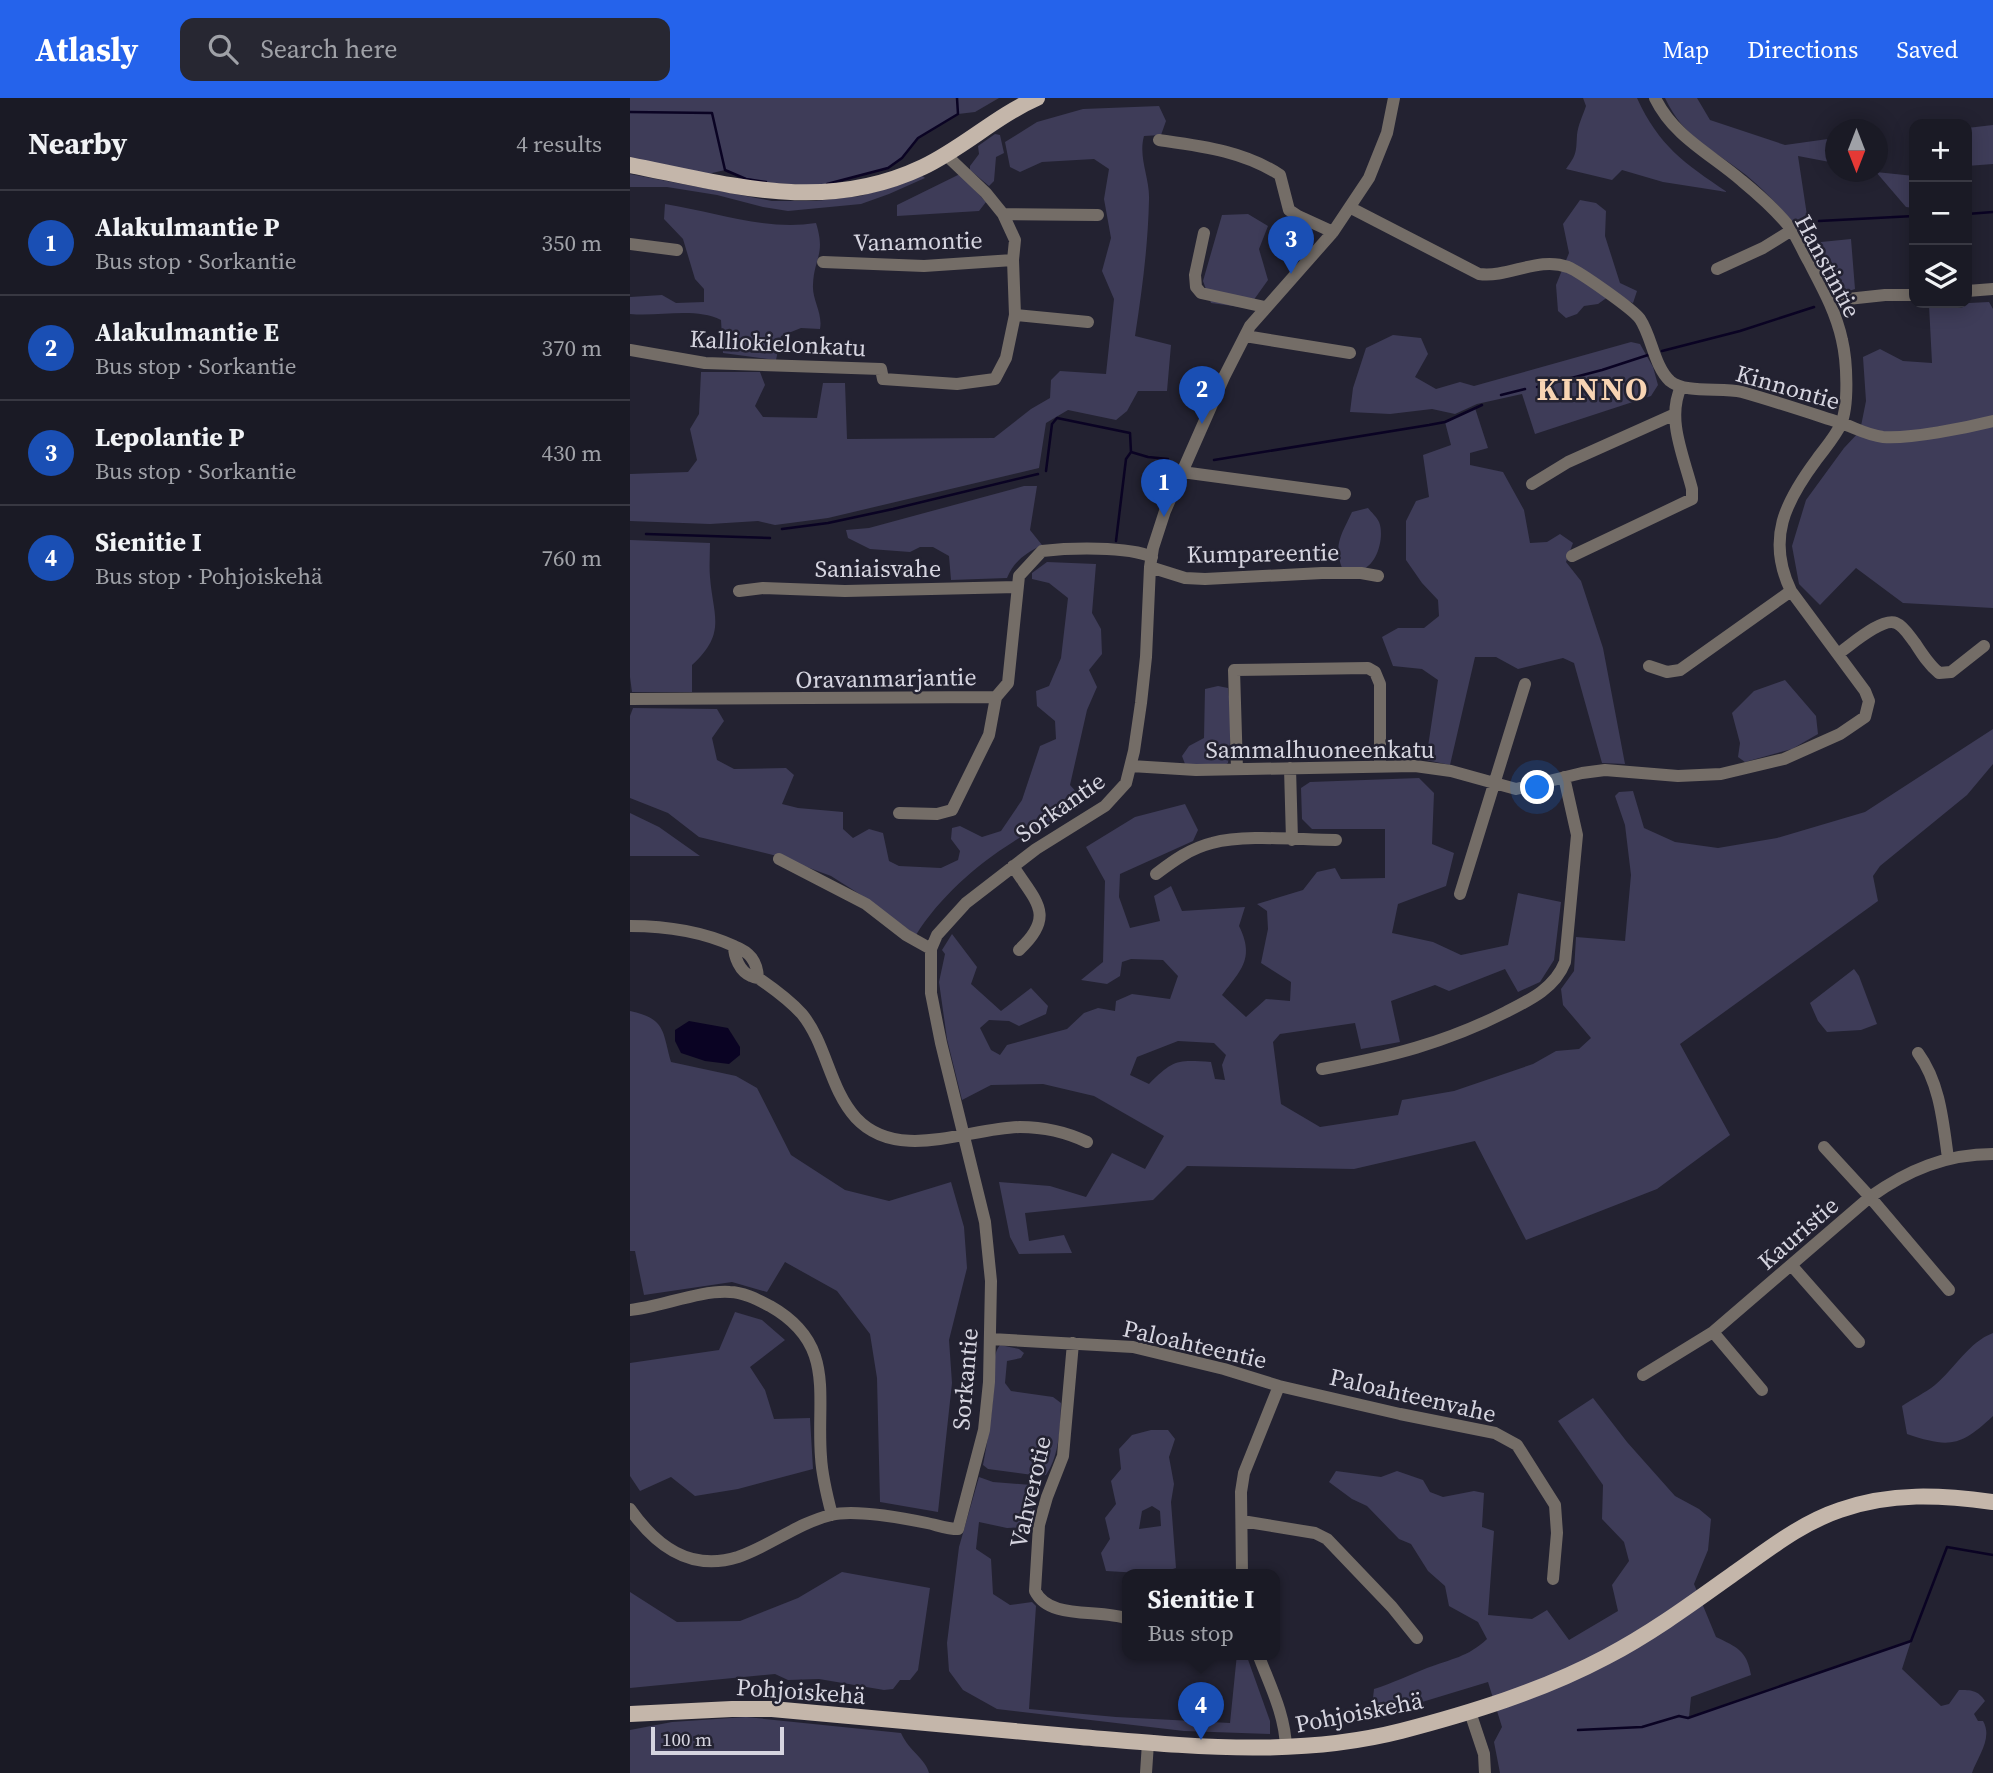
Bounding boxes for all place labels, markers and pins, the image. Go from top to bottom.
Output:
pin: 3 [1268,216,1314,274]
pin: 2 [1179,366,1225,424]
pin: 1 [1141,459,1187,517]
pin: 4 [1178,1682,1224,1740]

